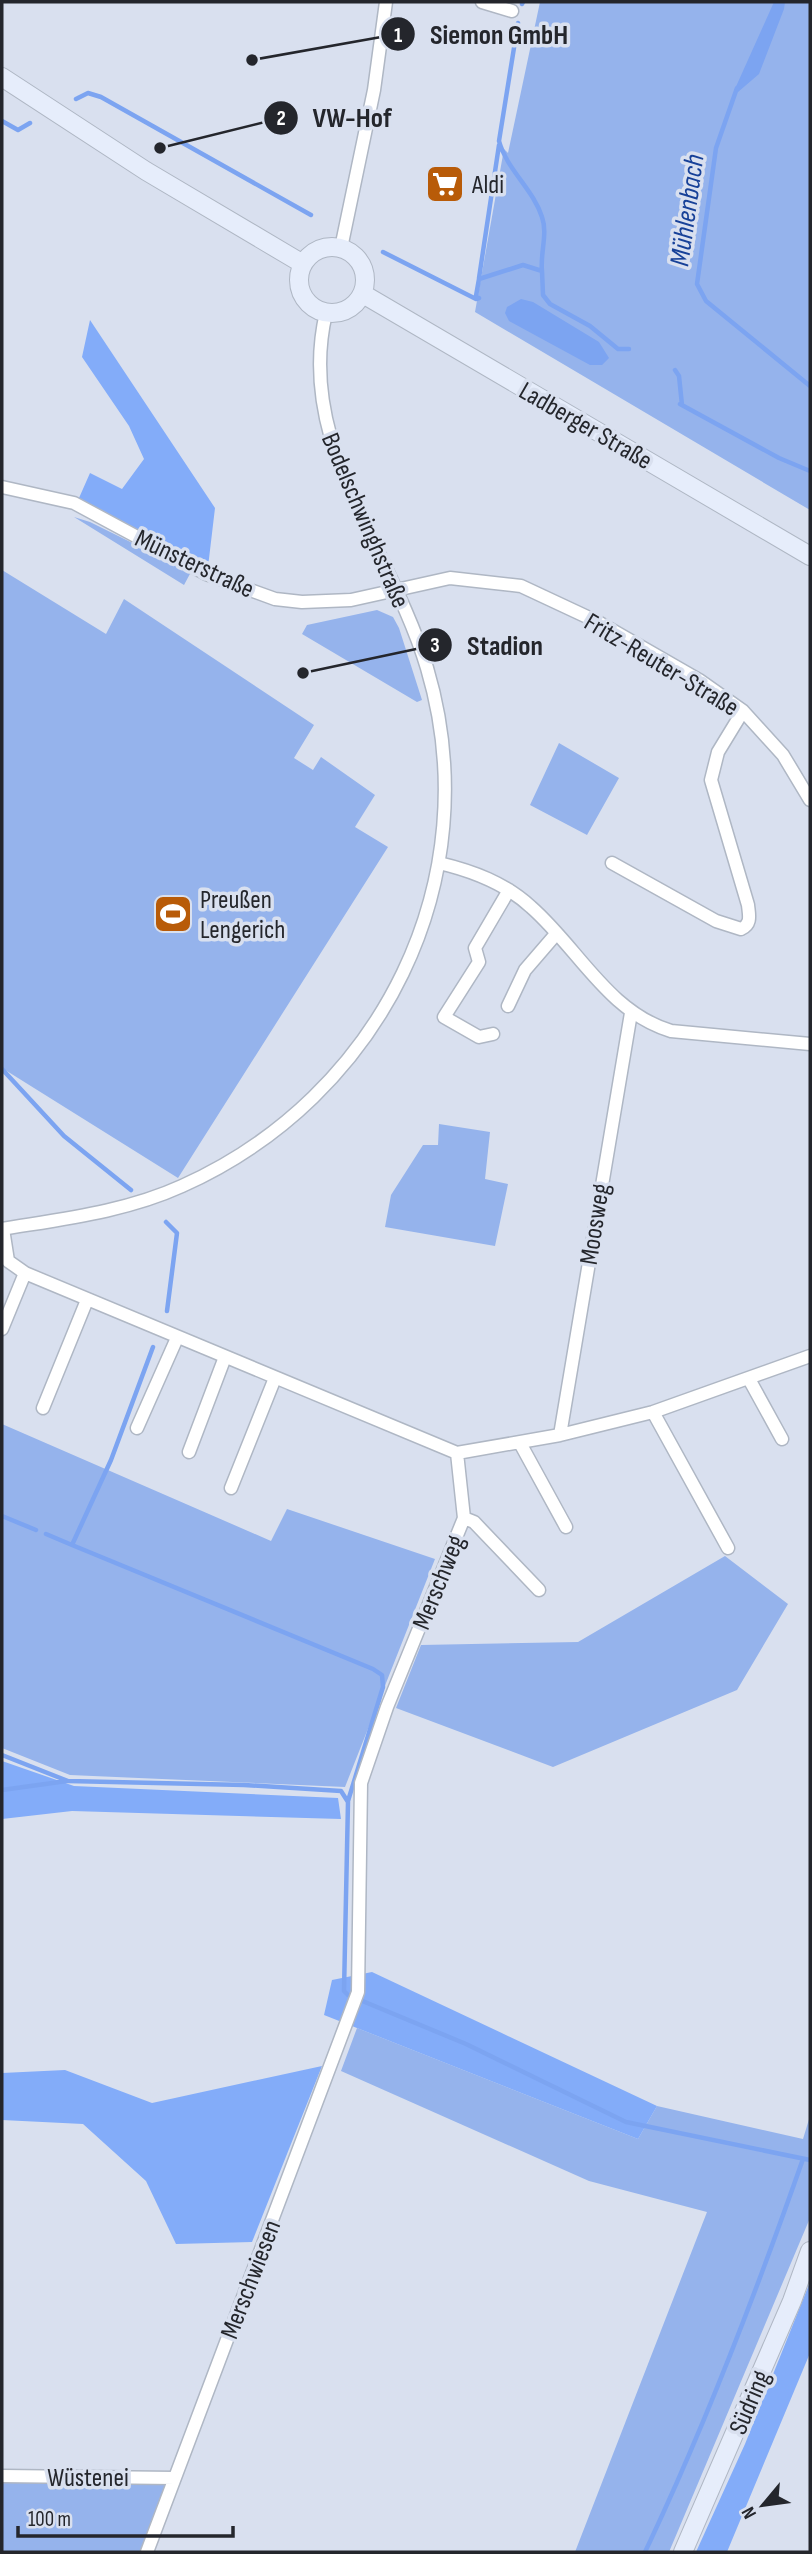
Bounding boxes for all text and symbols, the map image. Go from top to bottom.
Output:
callout: Siemon GmbH [381,10,582,59]
text: Siemon GmbH [430,19,568,52]
text: 1 [394,23,402,48]
callout: VW-Hof [264,93,406,142]
text: VW-Hof [312,102,392,135]
text: 2 [276,106,286,131]
water label: Mühlenbach [663,152,712,268]
supermarket icon: Aldi [424,163,466,205]
place label: Aldi [471,170,504,201]
street label: Ladberger Straße [513,376,657,477]
street label: Bodelschwinghstraße [314,428,415,613]
street label: Münsterstraße [130,523,259,605]
street label: Fritz-Reuter-Straße [578,607,744,723]
callout: Stadion [418,620,557,669]
text: Stadion [467,630,543,663]
text: 3 [430,633,440,658]
place label: Preußen Lengerich [200,885,285,946]
sports icon: Preußen Lengerich [152,893,194,935]
street label: Moosweg [574,1181,617,1267]
street label: Merschweg [406,1531,472,1634]
street label: Merschwiesen [215,2216,288,2343]
street label: Südring [723,2366,778,2439]
street label: Wüstenei [47,2463,129,2494]
north arrow [728,2470,798,2540]
scale bar [18,2494,233,2538]
text: N [737,2502,762,2523]
text: 100 m [28,2507,71,2532]

